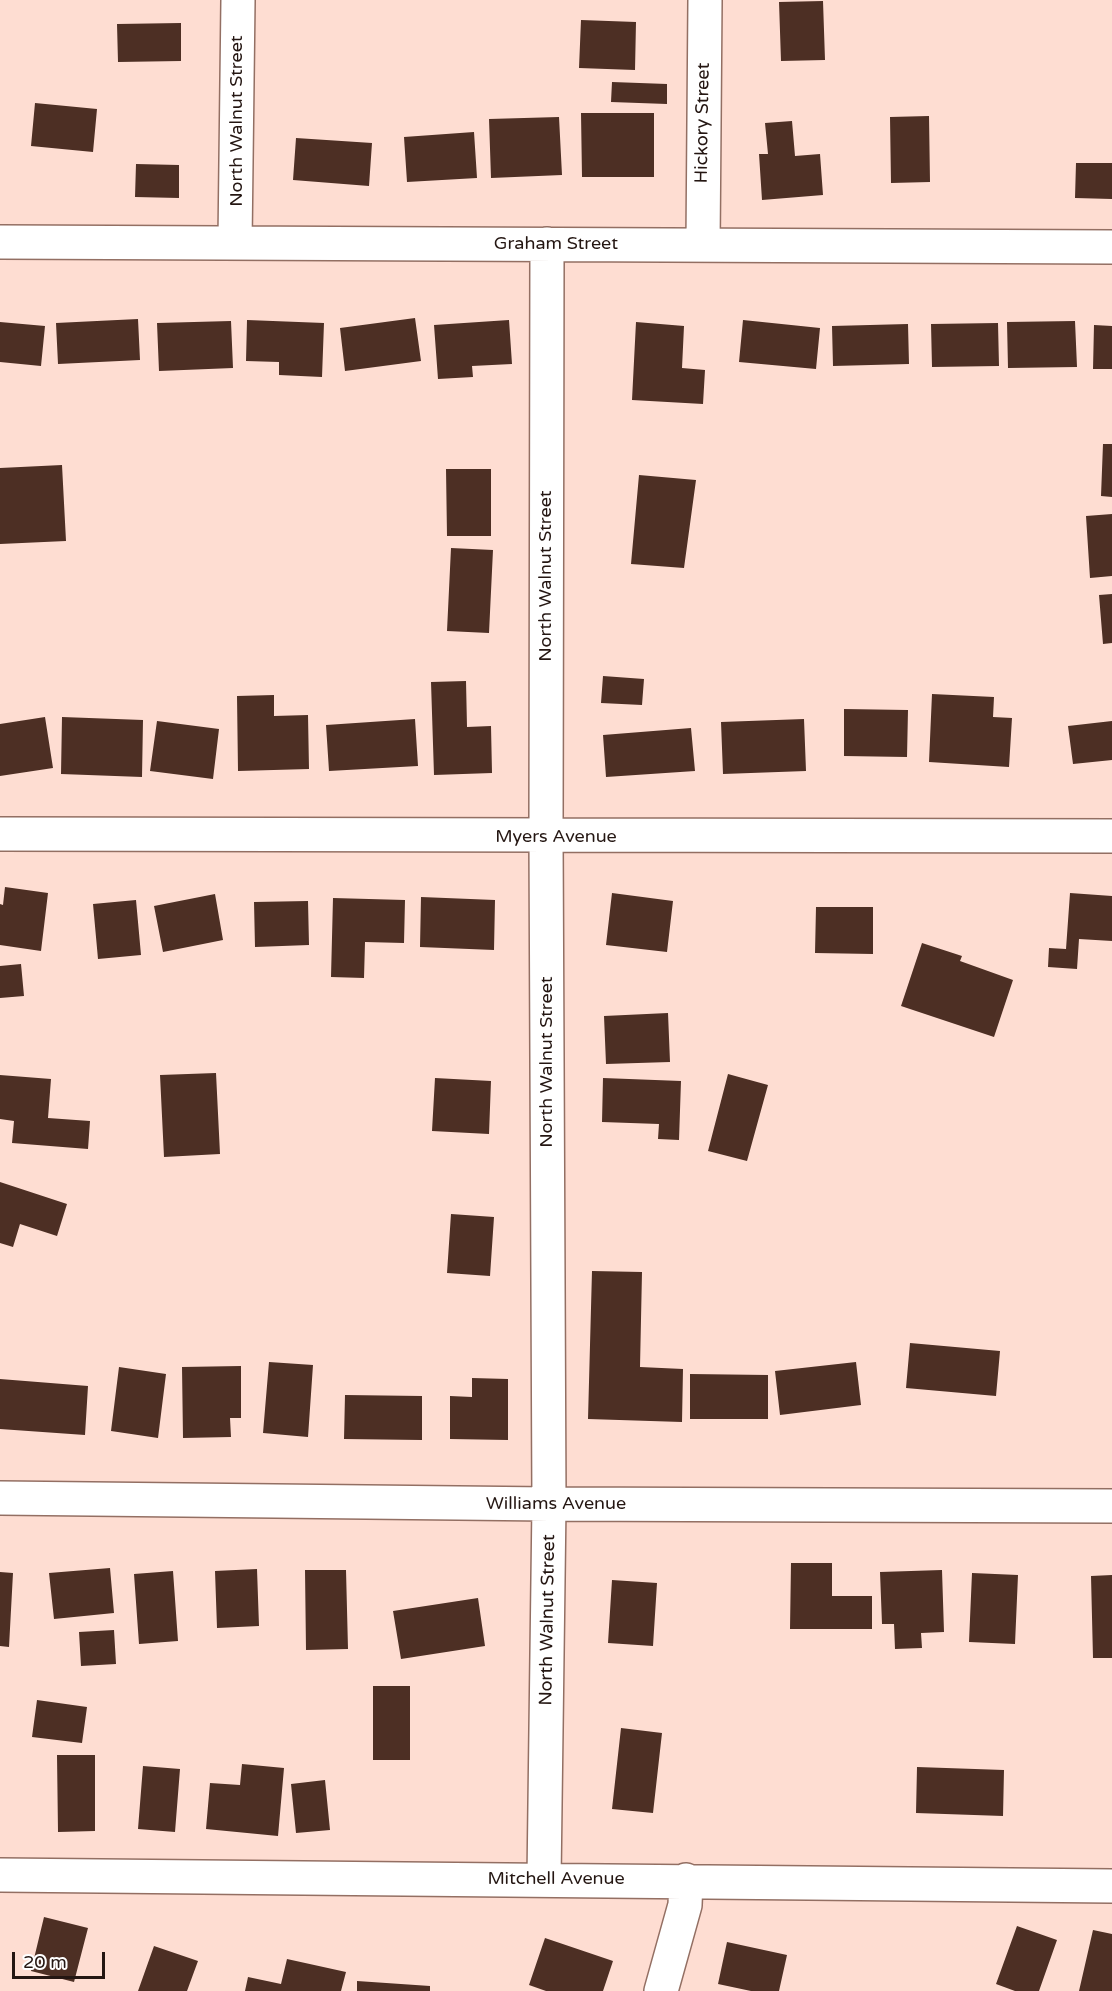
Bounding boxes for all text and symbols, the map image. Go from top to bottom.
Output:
street label: North Walnut Street [226,35,248,207]
street label: Hickory Street [691,62,715,184]
street label: Graham Street [494,233,618,255]
street label: North Walnut Street [535,490,557,662]
street label: Myers Avenue [495,826,617,848]
street label: North Walnut Street [536,976,558,1148]
street label: Williams Avenue [486,1493,626,1515]
street label: North Walnut Street [536,1534,560,1706]
street label: Mitchell Avenue [487,1868,625,1890]
scale bar [15,1940,108,1978]
text: 20 m [23,1951,67,1973]

